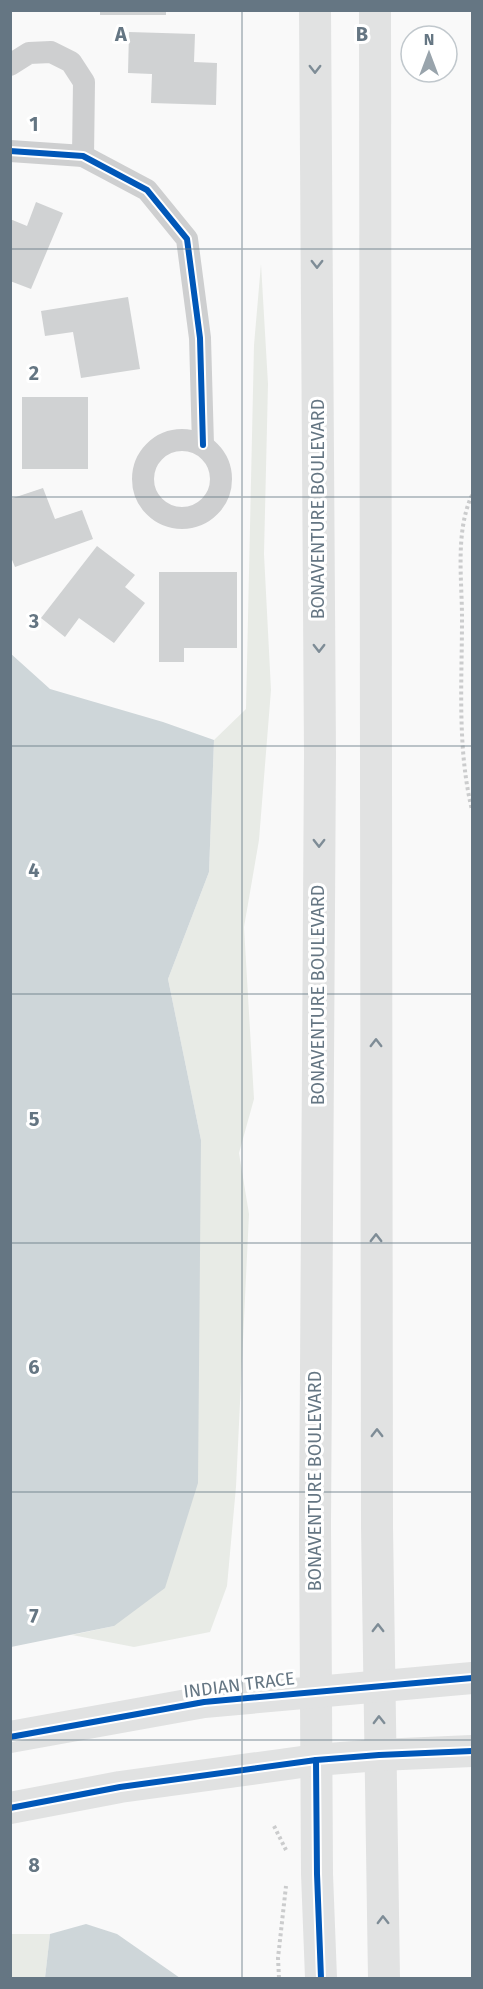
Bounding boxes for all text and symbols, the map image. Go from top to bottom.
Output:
text: A [114,22,128,46]
text: B [356,22,368,46]
north arrow [399,24,459,84]
text: N [424,30,434,49]
one-way arrow [309,64,321,73]
text: 1 [29,112,39,136]
one-way arrow [311,259,323,268]
text: 2 [29,361,39,385]
street label: BONAVENTURE BOULEVARD [307,399,329,619]
text: 3 [28,609,39,633]
one-way arrow [313,643,325,652]
one-way arrow [313,838,325,847]
text: 4 [28,858,40,882]
street label: BONAVENTURE BOULEVARD [307,885,329,1105]
one-way arrow [370,1038,382,1047]
text: 5 [29,1107,40,1131]
one-way arrow [370,1233,382,1242]
text: 6 [28,1355,40,1379]
street label: BONAVENTURE BOULEVARD [304,1371,326,1591]
one-way arrow [371,1428,383,1437]
text: 7 [29,1604,39,1628]
one-way arrow [371,1623,384,1632]
street label: INDIAN TRACE [182,1667,296,1703]
one-way arrow [373,1716,385,1725]
text: 8 [28,1853,40,1877]
one-way arrow [377,1916,389,1925]

